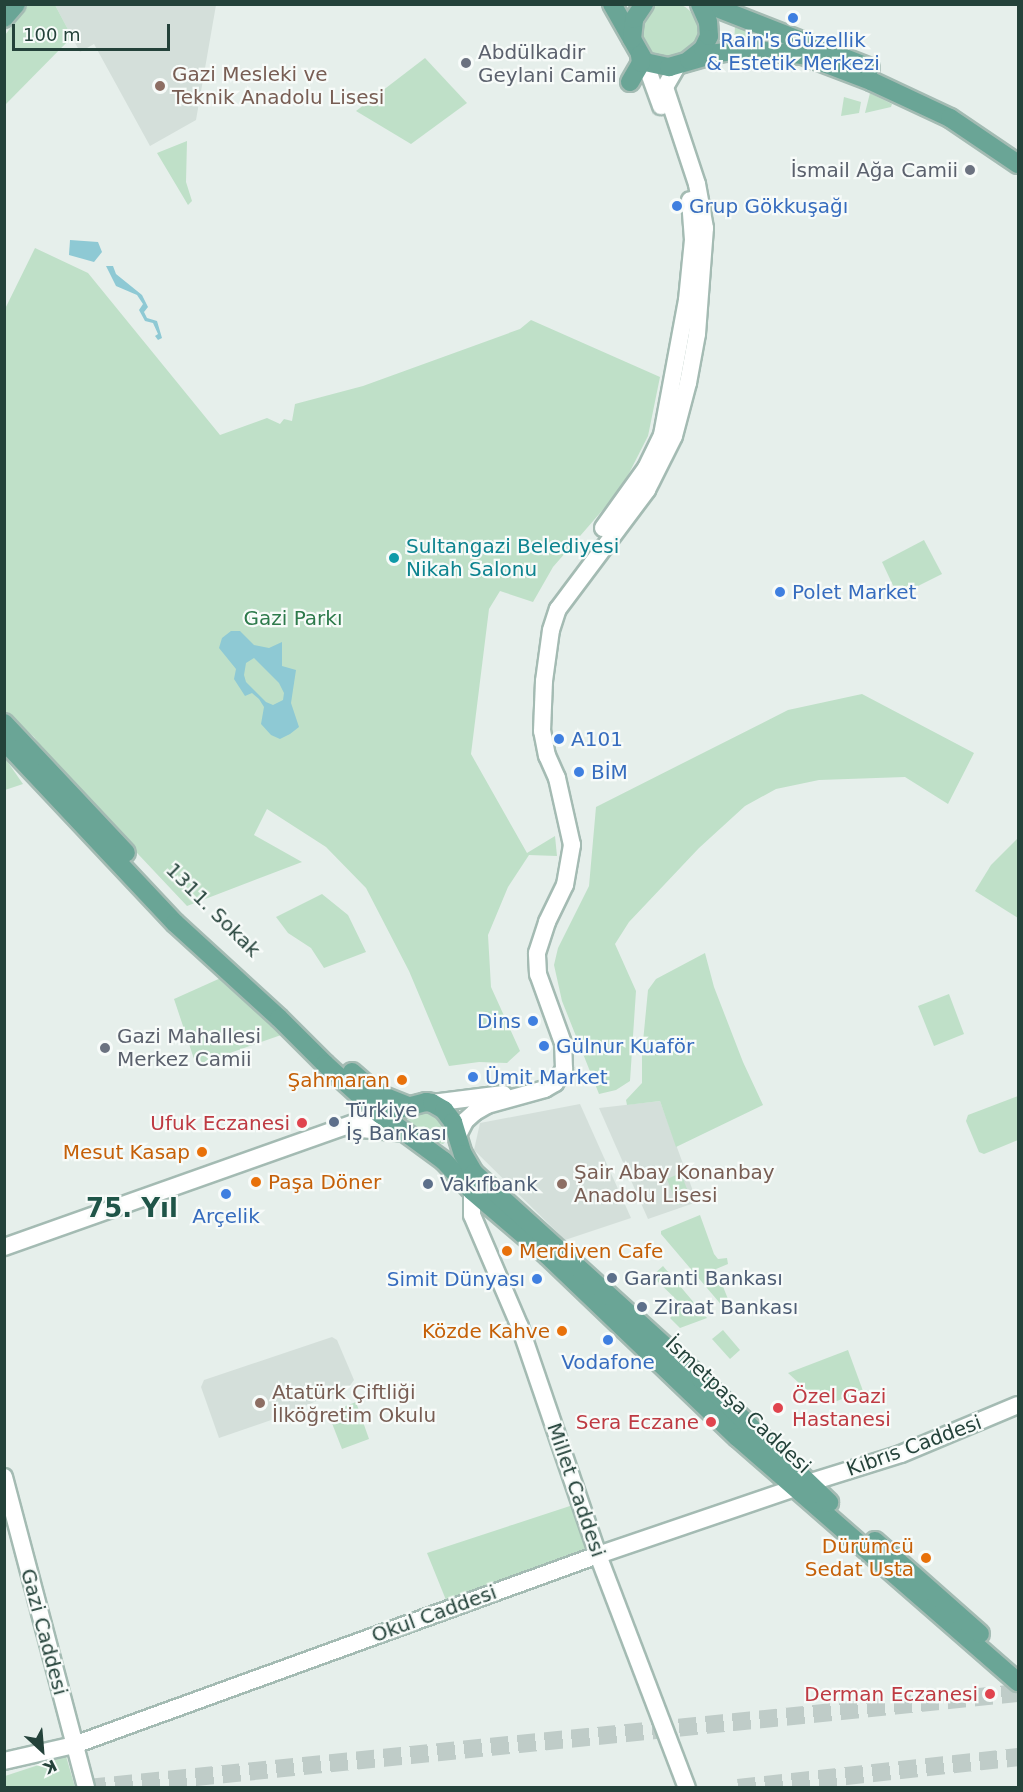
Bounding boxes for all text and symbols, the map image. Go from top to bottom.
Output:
marker: Rain's Güzellik & Estetik Merkezi [786,11,800,25]
scale bar [15,12,172,50]
text: 100 m [23,24,81,45]
place label: Rain's Güzellik & Estetik Merkezi [706,28,880,75]
place label: Abdülkadir Geylani Camii [478,40,617,87]
marker: Abdülkadir Geylani Camii [459,56,473,70]
place label: Gazi Mesleki ve Teknik Anadolu Lisesi [172,62,384,109]
marker: Gazi Mesleki ve Teknik Anadolu Lisesi [153,79,167,93]
place label: İsmail Ağa Camii [791,158,958,182]
marker: İsmail Ağa Camii [963,163,977,177]
place label: Grup Gökkuşağı [689,194,848,218]
marker: Grup Gökkuşağı [670,199,684,213]
place label: Sultangazi Belediyesi Nikah Salonu [406,534,619,581]
marker: Sultangazi Belediyesi Nikah Salonu [387,551,401,565]
place label: Polet Market [792,580,916,604]
marker: Polet Market [773,585,787,599]
park label: Gazi Parkı [244,606,342,630]
place label: A101 [571,727,623,751]
marker: A101 [552,732,566,746]
place label: BİM [591,760,628,784]
marker: BİM [572,765,586,779]
street label: 1311. Sokak [161,858,265,962]
place label: Dins [477,1009,521,1033]
marker: Dins [526,1014,540,1028]
place label: Gazi Mahallesi Merkez Camii [117,1024,261,1071]
place label: Gülnur Kuaför [556,1034,694,1058]
marker: Gülnur Kuaför [537,1039,551,1053]
marker: Gazi Mahallesi Merkez Camii [98,1041,112,1055]
place label: Ümit Market [485,1065,608,1089]
place label: Şahmaran [287,1068,390,1092]
marker: Ümit Market [466,1070,480,1084]
marker: Şahmaran [395,1073,409,1087]
place label: Türkiye İş Bankası [346,1098,447,1145]
place label: Ufuk Eczanesi [150,1111,290,1135]
marker: Türkiye İş Bankası [327,1115,341,1129]
marker: Ufuk Eczanesi [295,1116,309,1130]
place label: Mesut Kasap [63,1140,190,1164]
marker: Mesut Kasap [195,1145,209,1159]
place label: Şair Abay Konanbay Anadolu Lisesi [574,1160,775,1207]
place label: Paşa Döner [268,1170,381,1194]
place label: Vakıfbank [440,1172,538,1196]
marker: Paşa Döner [249,1175,263,1189]
marker: Vakıfbank [421,1177,435,1191]
marker: Şair Abay Konanbay Anadolu Lisesi [555,1177,569,1191]
marker: Arçelik [219,1187,233,1201]
district label: 75. Yıl [86,1193,178,1225]
place label: Arçelik [192,1204,260,1228]
place label: Merdiven Cafe [519,1239,663,1263]
marker: Merdiven Cafe [500,1244,514,1258]
place label: Garanti Bankası [624,1266,783,1290]
place label: Simit Dünyası [387,1267,525,1291]
marker: Garanti Bankası [605,1271,619,1285]
marker: Simit Dünyası [530,1272,544,1286]
place label: Ziraat Bankası [654,1295,798,1319]
marker: Ziraat Bankası [635,1300,649,1314]
place label: Közde Kahve [422,1319,550,1343]
marker: Közde Kahve [555,1324,569,1338]
street label: İsmetpaşa Caddesi [660,1331,816,1479]
marker: Vodafone [601,1333,615,1347]
place label: Vodafone [561,1350,655,1374]
place label: Atatürk Çiftliği İlköğretim Okulu [272,1380,436,1427]
place label: Özel Gazi Hastanesi [792,1384,891,1431]
marker: Atatürk Çiftliği İlköğretim Okulu [253,1396,267,1410]
marker: Özel Gazi Hastanesi [769,1399,787,1417]
place label: Sera Eczane [576,1410,699,1434]
street label: Kıbrıs Caddesi [843,1410,985,1482]
marker: Sera Eczane [704,1415,718,1429]
street label: Millet Caddesi [542,1420,610,1560]
place label: Dürümcü Sedat Usta [805,1534,914,1581]
marker: Dürümcü Sedat Usta [919,1551,933,1565]
street label: Gazi Caddesi [16,1566,72,1698]
street label: Okul Caddesi [368,1580,500,1648]
place label: Derman Eczanesi [804,1682,978,1706]
marker: Derman Eczanesi [983,1687,997,1701]
north arrow [12,1720,72,1780]
text: K [40,1755,60,1778]

